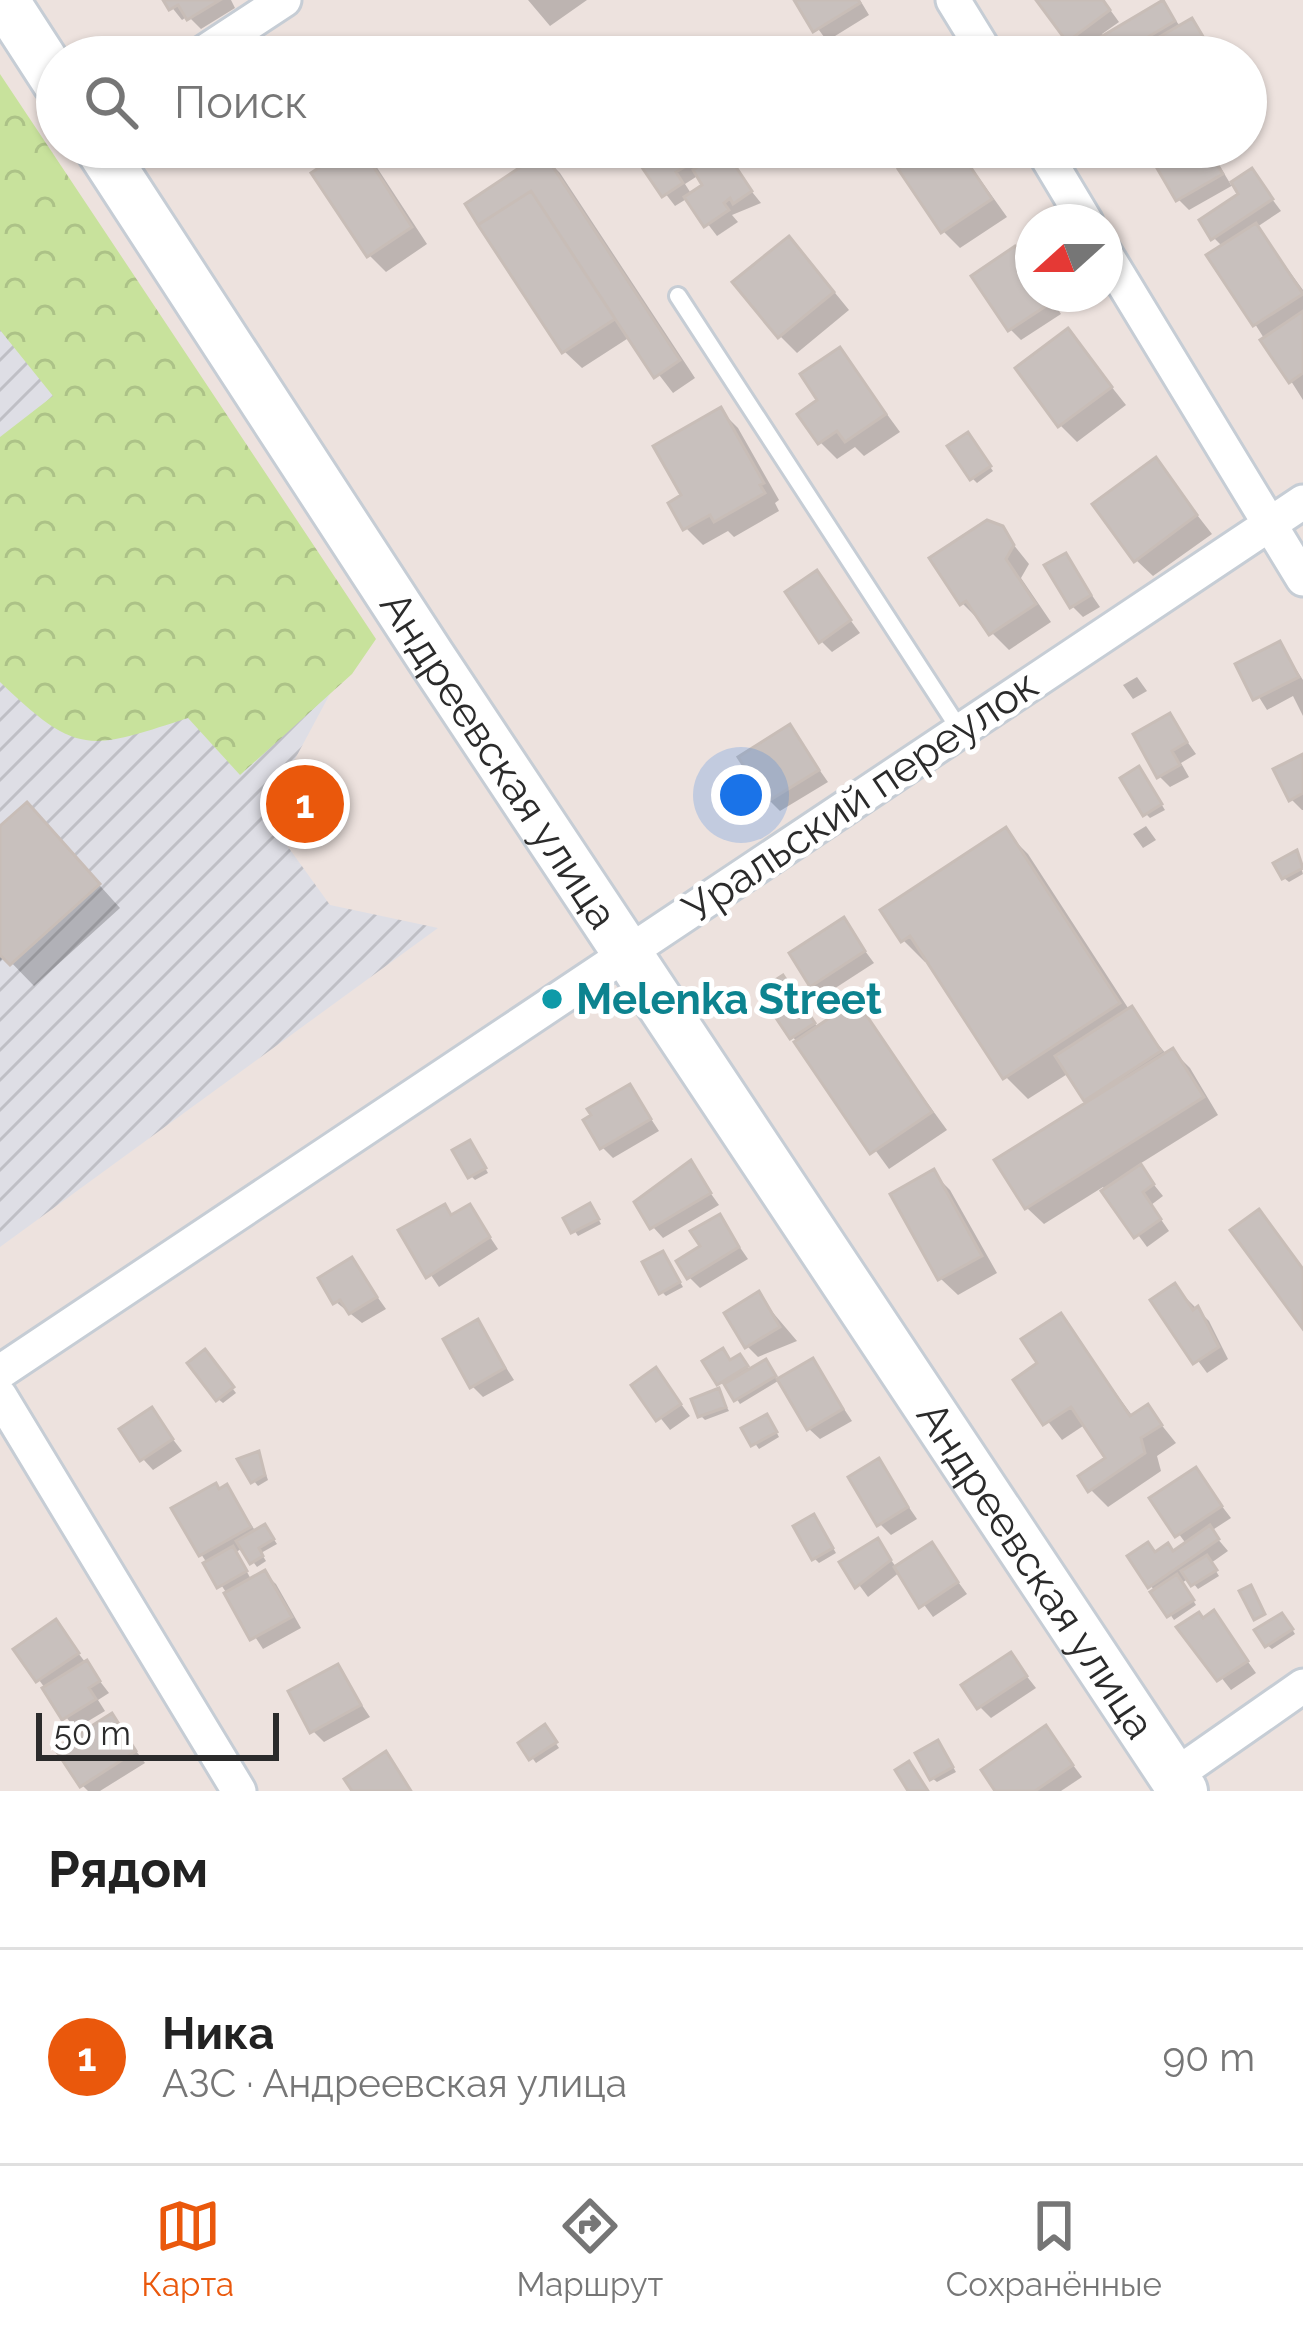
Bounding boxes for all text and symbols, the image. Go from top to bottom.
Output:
search box [36,36,1267,168]
icon: search [78,69,144,135]
text: Поиск [174,76,308,129]
north arrow [1015,204,1123,312]
street label: Андреевская улица [370,583,628,938]
street label: Уральский переулок [674,660,1047,933]
pin: 1 [266,759,344,849]
your location [711,765,771,825]
place label: Melenka Street [576,975,882,1024]
marker: Melenka Street [539,986,565,1012]
street label: Андреевская улица [907,1393,1165,1748]
scale bar [36,1707,279,1760]
text: 50 m [54,1714,131,1753]
text: Рядом [48,1839,208,1899]
text: Ника [162,2007,274,2060]
text: 1 [77,2034,97,2080]
text: 90 m [1162,2034,1255,2080]
text: АЗС · Андреевская улица [162,2060,627,2106]
tab: Карта [141,2193,234,2304]
tab: Маршрут [516,2193,663,2304]
tab: Сохранённые [946,2193,1162,2304]

